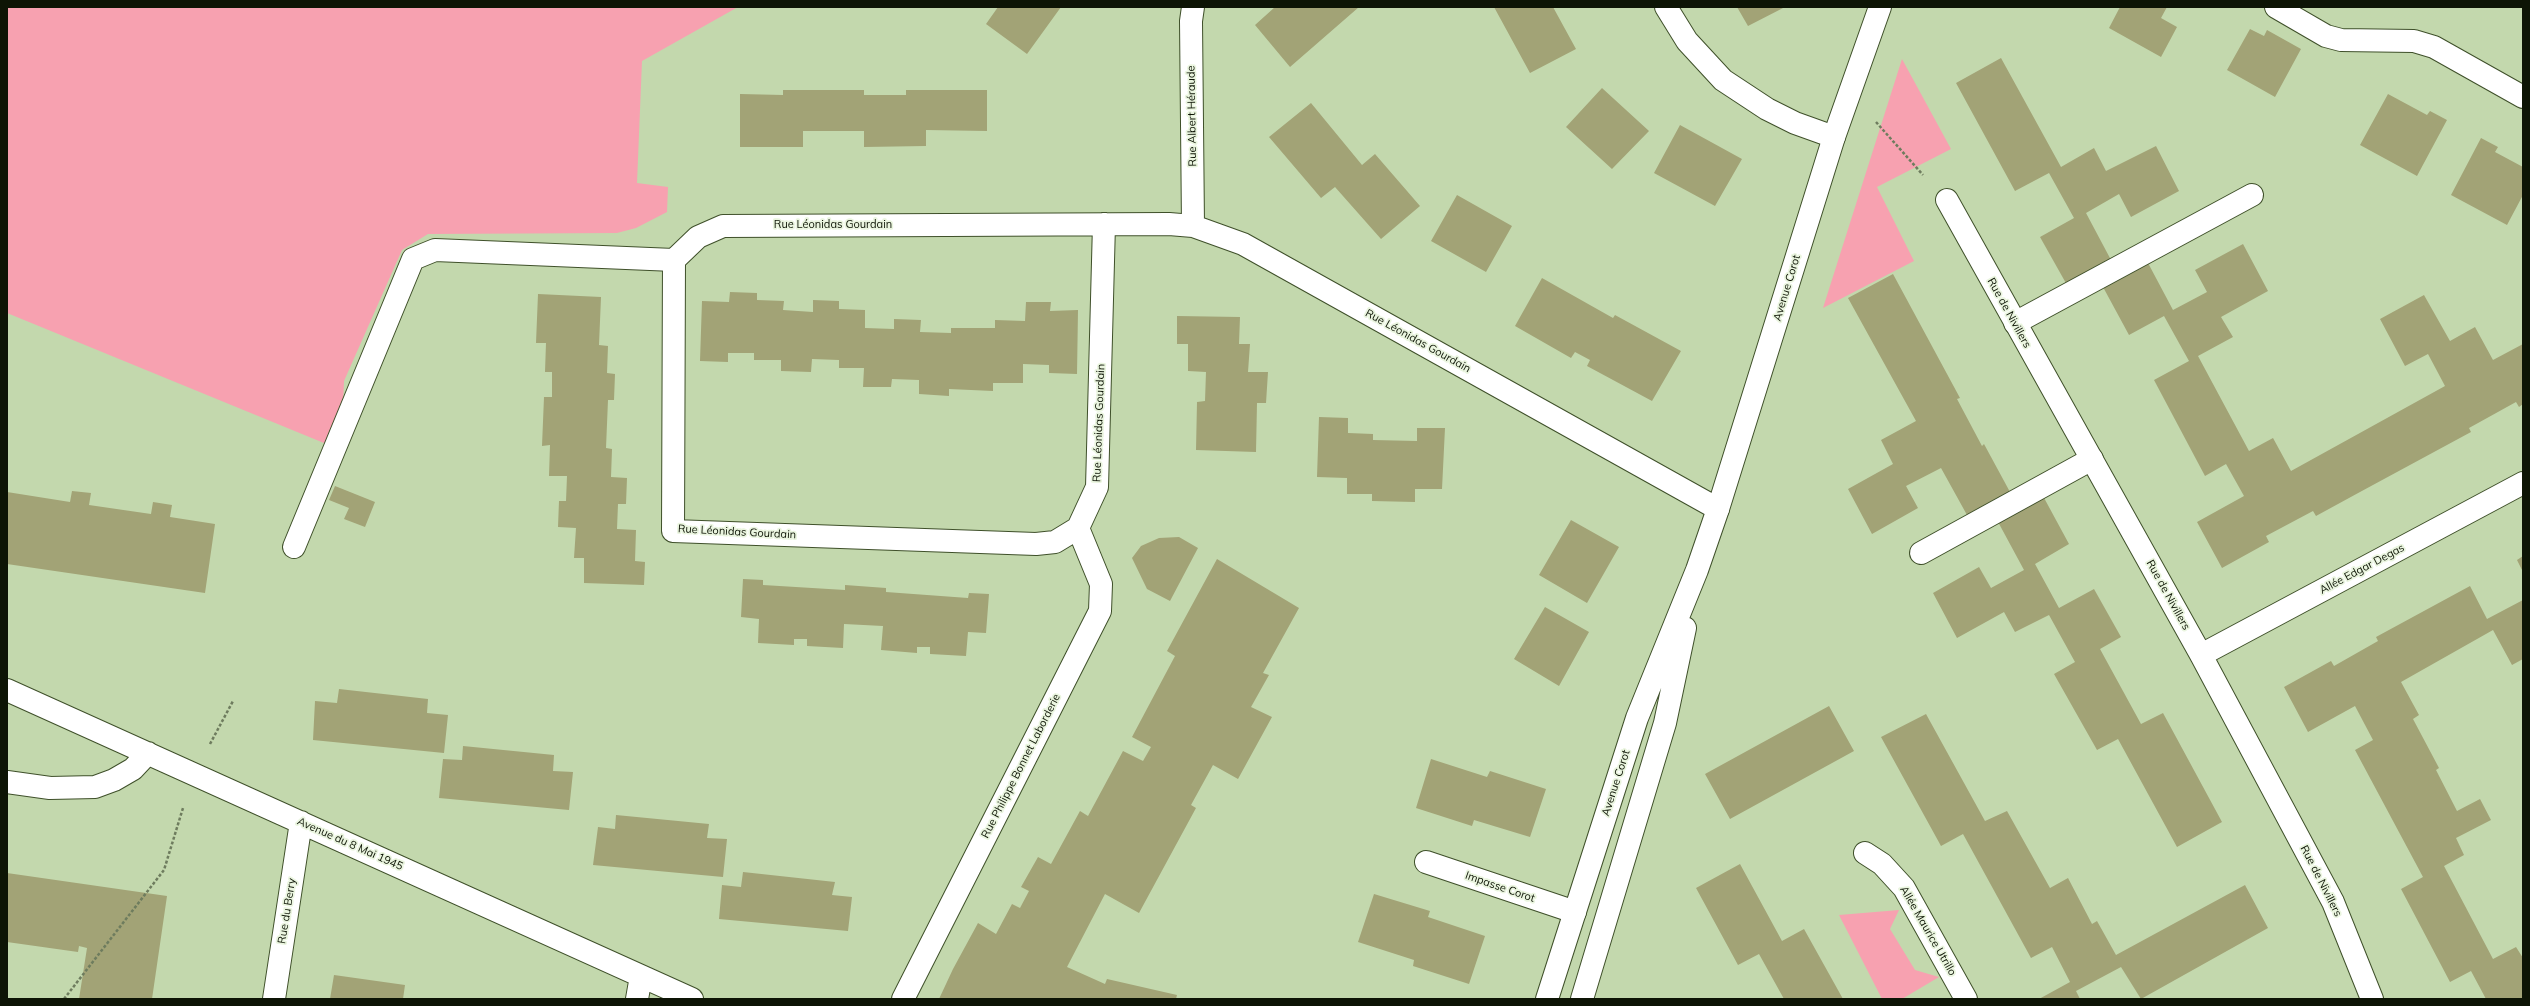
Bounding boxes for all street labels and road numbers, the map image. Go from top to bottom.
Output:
street label: Rue Albert Héraude [1185,65,1199,167]
street label: Rue Léonidas Gourdain [774,218,892,232]
street label: Avenue Corot [1771,253,1803,323]
street label: Rue de Nivillers [1984,276,2034,350]
street label: Rue Léonidas Gourdain [1363,307,1473,375]
street label: Rue Léonidas Gourdain [1090,364,1108,482]
street label: Rue Léonidas Gourdain [678,522,796,542]
street label: Allée Edgar Degas [2317,541,2407,597]
street label: Rue de Nivillers [2143,558,2193,632]
street label: Rue Philippe Bonnet Laborderie [979,692,1063,840]
street label: Avenue Corot [1599,748,1633,818]
street label: Avenue du 8 Mai 1945 [295,815,405,873]
street label: Rue de Nivillers [2297,843,2345,919]
street label: Impasse Corot [1463,869,1537,905]
street label: Rue du Berry [275,877,299,945]
street label: Allée Maurice Utrillo [1897,884,1959,978]

